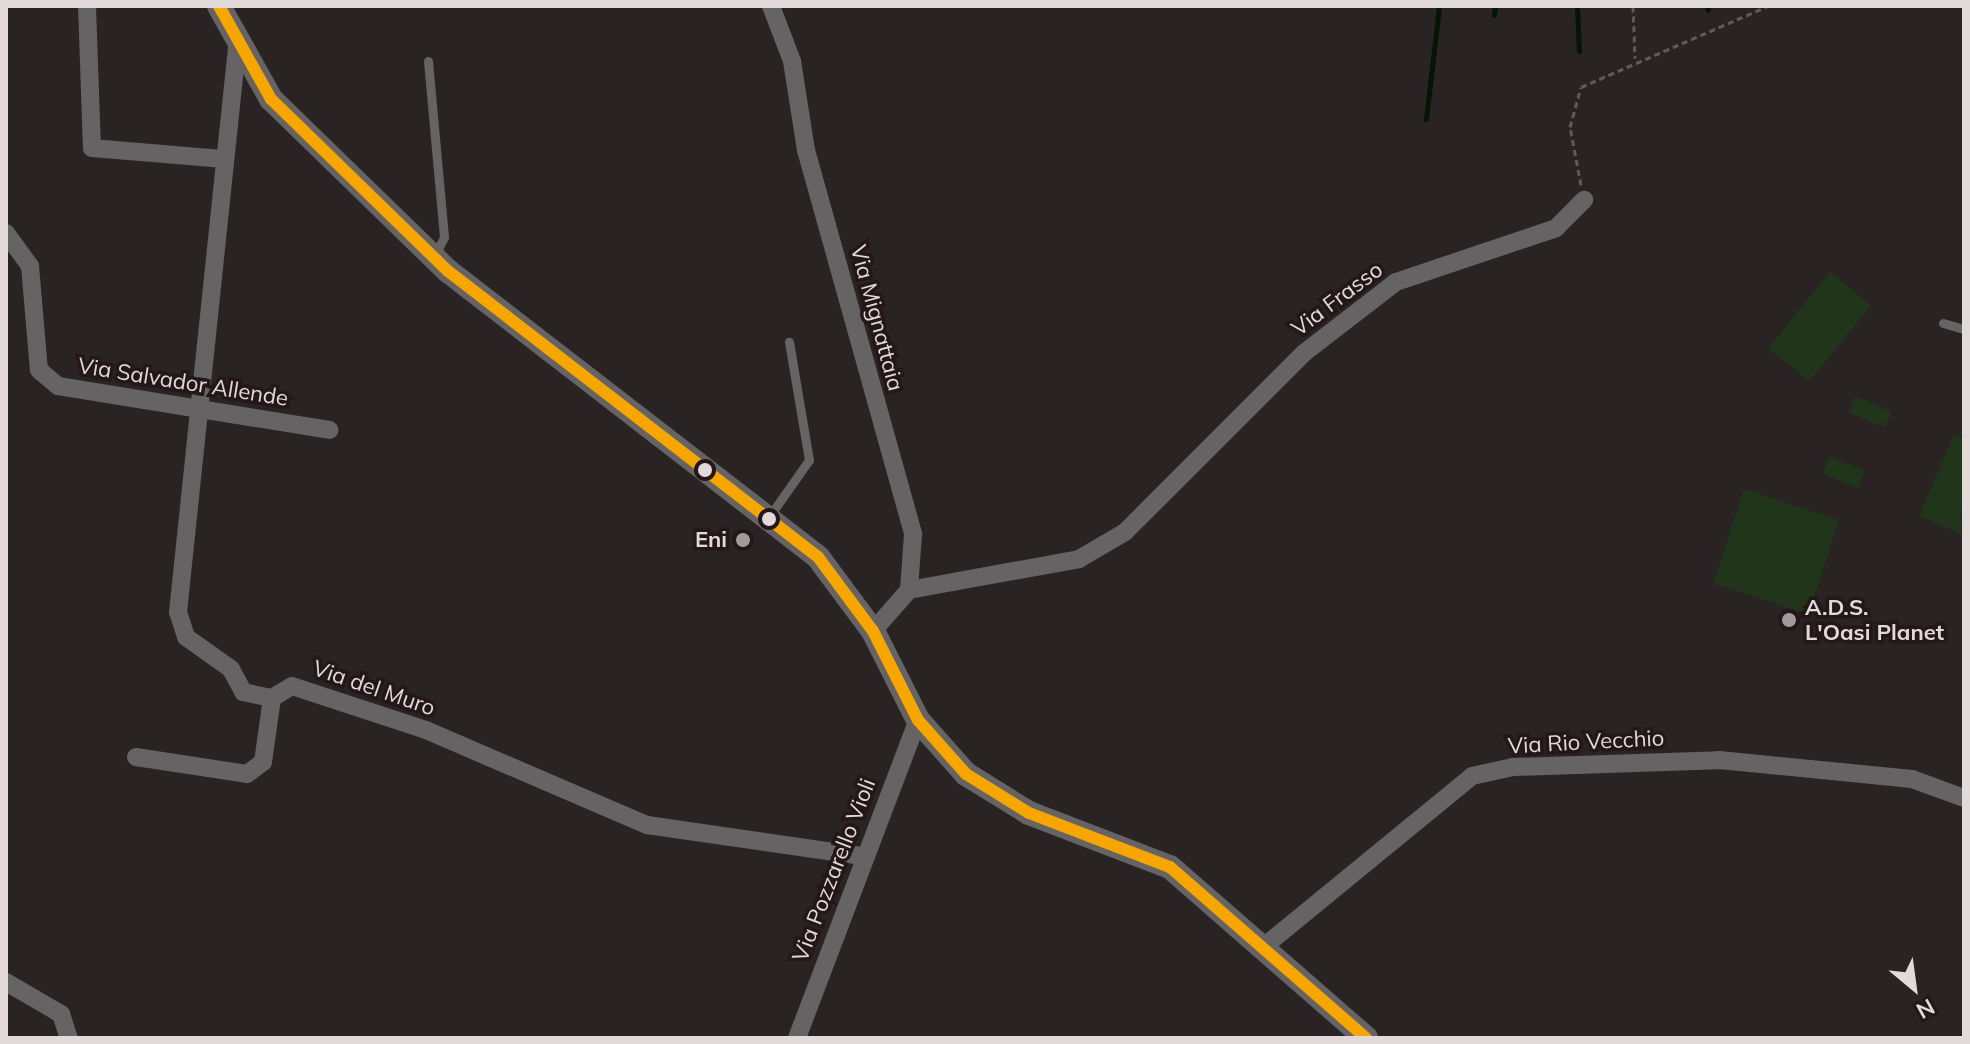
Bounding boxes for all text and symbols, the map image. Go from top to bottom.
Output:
street label: Via Mignattaia [845,242,909,394]
street label: Via Frasso [1286,256,1388,342]
street label: Via Salvador Allende [76,352,290,412]
unlabelled marker [697,462,713,478]
unlabelled marker [761,511,777,527]
place label: Eni [695,527,727,553]
marker: Eni [734,531,752,549]
place label: A.D.S. L'Oasi Planet [1805,594,1944,646]
marker: A.D.S. L'Oasi Planet [1780,611,1798,629]
street label: Via del Muro [309,655,439,721]
street label: Via Rio Vecchio [1507,725,1665,759]
street label: Via Pozzarello Violi [787,775,881,965]
north arrow [1874,948,1954,1028]
text: N [1912,993,1940,1025]

